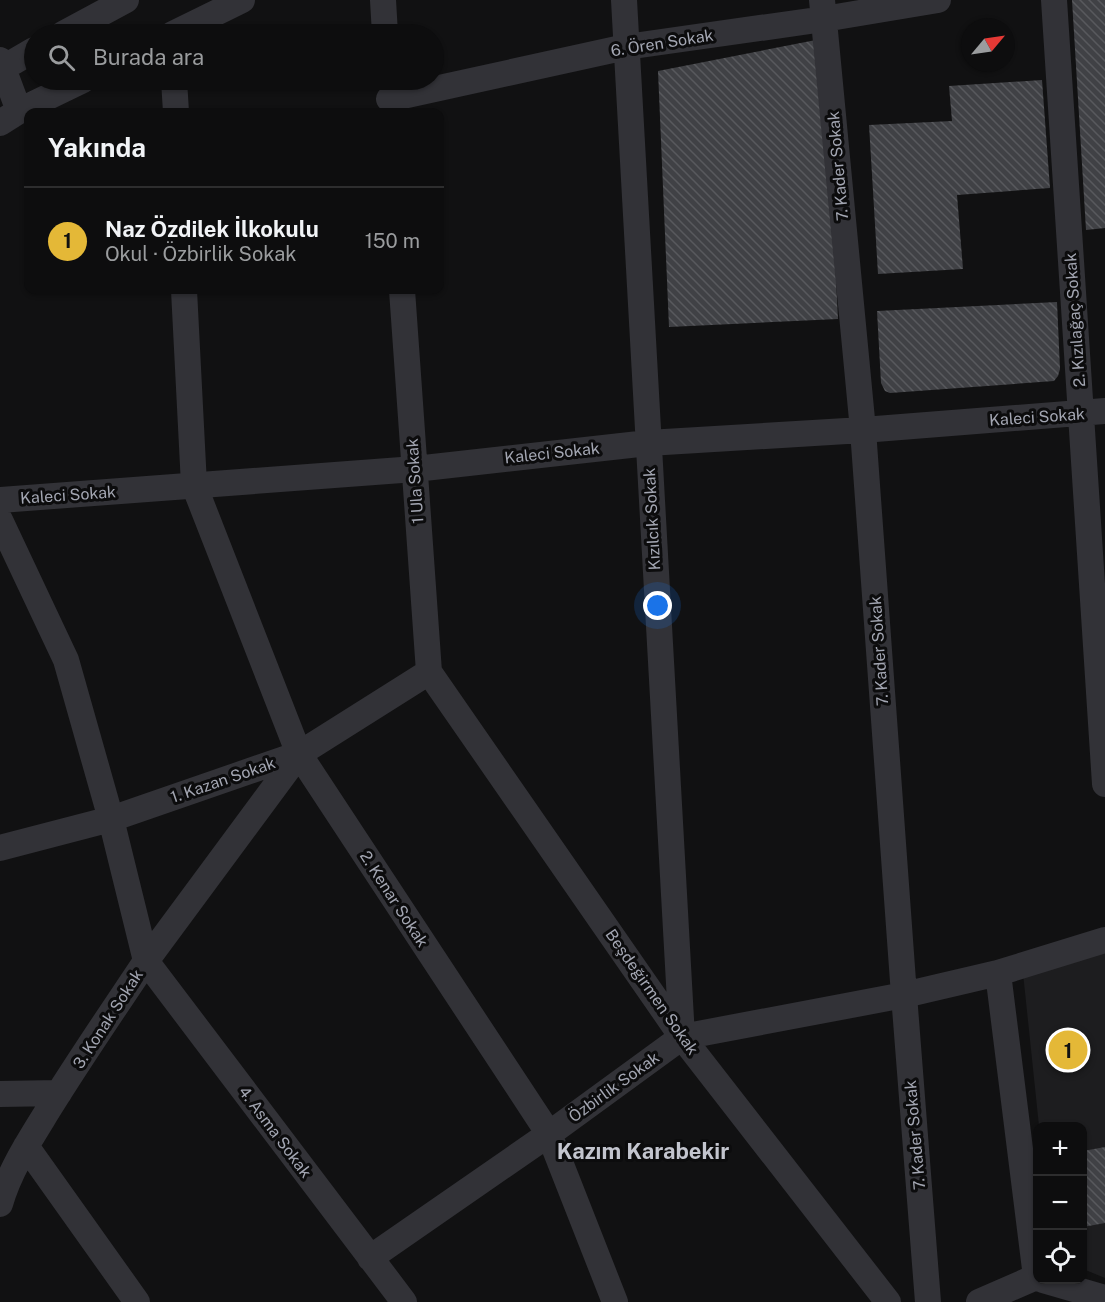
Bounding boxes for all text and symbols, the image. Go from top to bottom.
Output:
north arrow [961,18,1015,72]
search box [24,24,444,90]
street label: 6. Ören Sokak [609,25,715,60]
icon: search [45,41,78,74]
text: Burada ara [93,44,204,70]
street label: 7. Kader Sokak [824,110,852,222]
text: Yakında [48,132,146,163]
text: Naz Özdilek İlkokulu [105,216,319,242]
text: 1 [63,229,72,253]
text: 150 m [365,229,420,253]
text: Okul · Özbirlik Sokak [105,242,297,266]
street label: 2. Kızılağaç Sokak [1061,252,1089,388]
street label: Kaleci Sokak [989,404,1085,430]
street label: 1 Ula Sokak [403,438,427,524]
street label: Kaleci Sokak [503,439,601,467]
street label: Kızılcık Sokak [640,467,664,571]
street label: Kaleci Sokak [20,482,116,508]
your location [643,591,672,620]
street label: 7. Kader Sokak [866,596,892,706]
street label: 1. Kazan Sokak [168,753,278,807]
street label: 2. Kenar Sokak [356,847,432,951]
street label: Beşdeğirmen Sokak [601,926,703,1058]
street label: 3. Konak Sokak [69,966,147,1072]
pin: 1 [1048,1028,1088,1072]
street label: Özbirlik Sokak [564,1047,663,1126]
street label: 7. Kader Sokak [901,1079,929,1191]
street label: 4. Asma Sokak [234,1083,316,1181]
map controls [1033,1122,1087,1284]
button: + [1033,1122,1087,1176]
district label: Kazım Karabekir [557,1138,729,1164]
button: − [1033,1176,1087,1230]
button: locate [1033,1230,1087,1284]

